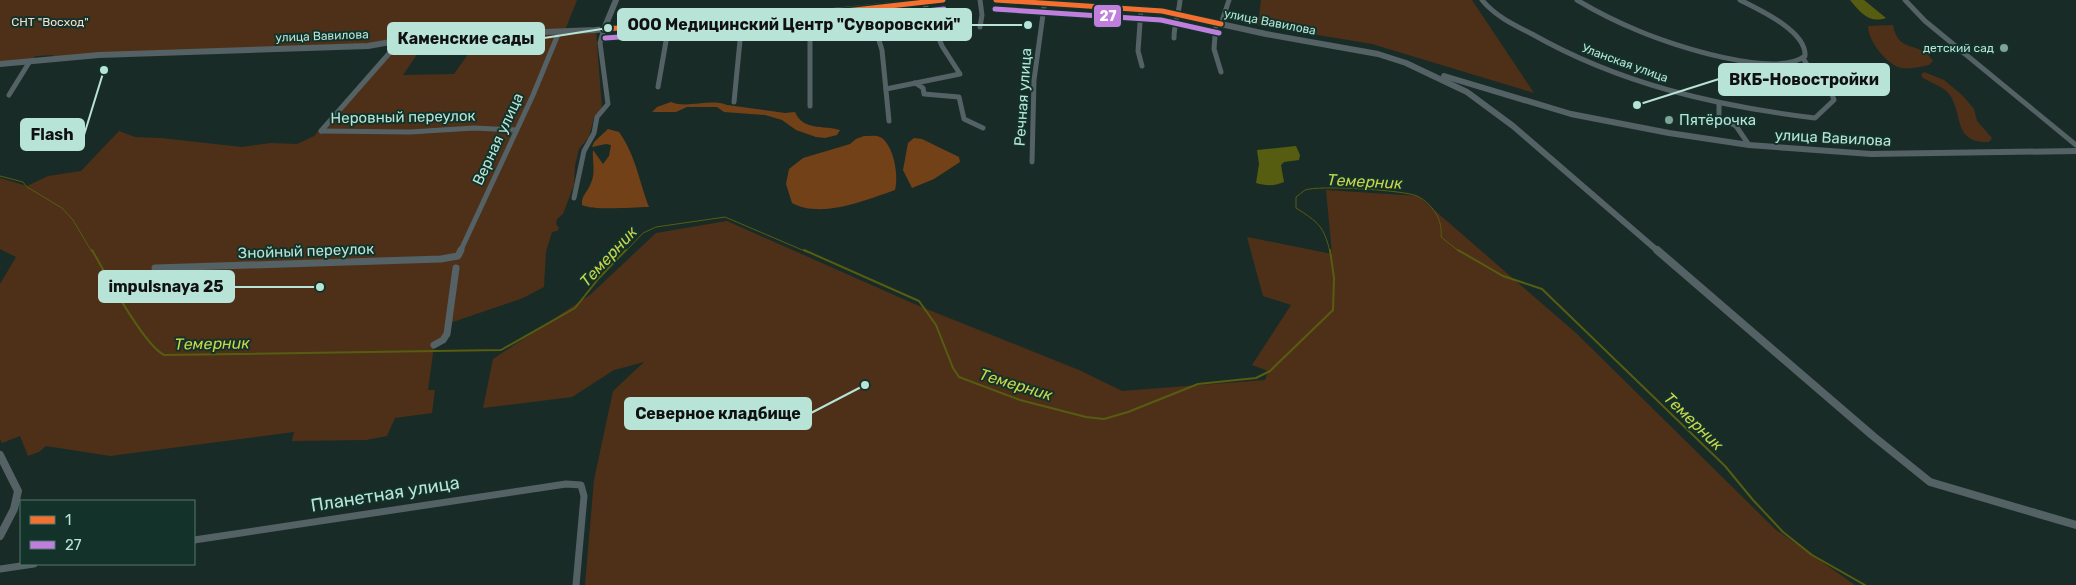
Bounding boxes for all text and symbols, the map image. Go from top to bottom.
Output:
line badge: 27 [1093,4,1122,28]
street label: улица Вавилова [1223,6,1317,38]
text: 27 [1099,8,1117,25]
callout: ООО Медицинский Центр "Суворовский" [618,9,971,40]
park label: СНТ "Восход" [11,15,89,29]
text: ООО Медицинский Центр "Суворовский" [627,15,961,34]
callout: Каменские сады [388,23,544,54]
street label: улица Вавилова [275,27,369,45]
text: Каменские сады [398,29,534,48]
street label: Уланская улица [1580,41,1670,85]
place label: детский сад [1923,41,1994,55]
marker: детский сад [1998,42,2010,54]
street label: Речная улица [1011,47,1035,147]
callout: ВКБ-Новостройки [1719,64,1889,95]
text: ВКБ-Новостройки [1729,70,1879,89]
street label: Верная улица [469,90,527,188]
street label: Неровный переулок [330,107,476,127]
place label: Пятёрочка [1679,111,1756,129]
marker: Пятёрочка [1663,114,1675,126]
callout: Flash [21,119,84,150]
text: Flash [30,125,74,144]
street label: улица Вавилова [1774,126,1892,150]
water label: Темерник [1327,170,1404,193]
water label: Темерник [576,222,641,290]
street label: Знойный переулок [238,240,374,262]
callout: impulsnaya 25 [99,271,234,302]
text: impulsnaya 25 [108,277,224,296]
water label: Темерник [174,333,250,354]
water label: Темерник [977,364,1055,405]
water label: Темерник [1660,388,1728,455]
callout: Северное кладбище [625,398,811,429]
text: Северное кладбище [635,404,801,423]
street label: Планетная улица [309,471,461,517]
legend [20,500,195,565]
text: 1 [65,511,71,529]
text: 27 [65,536,82,554]

